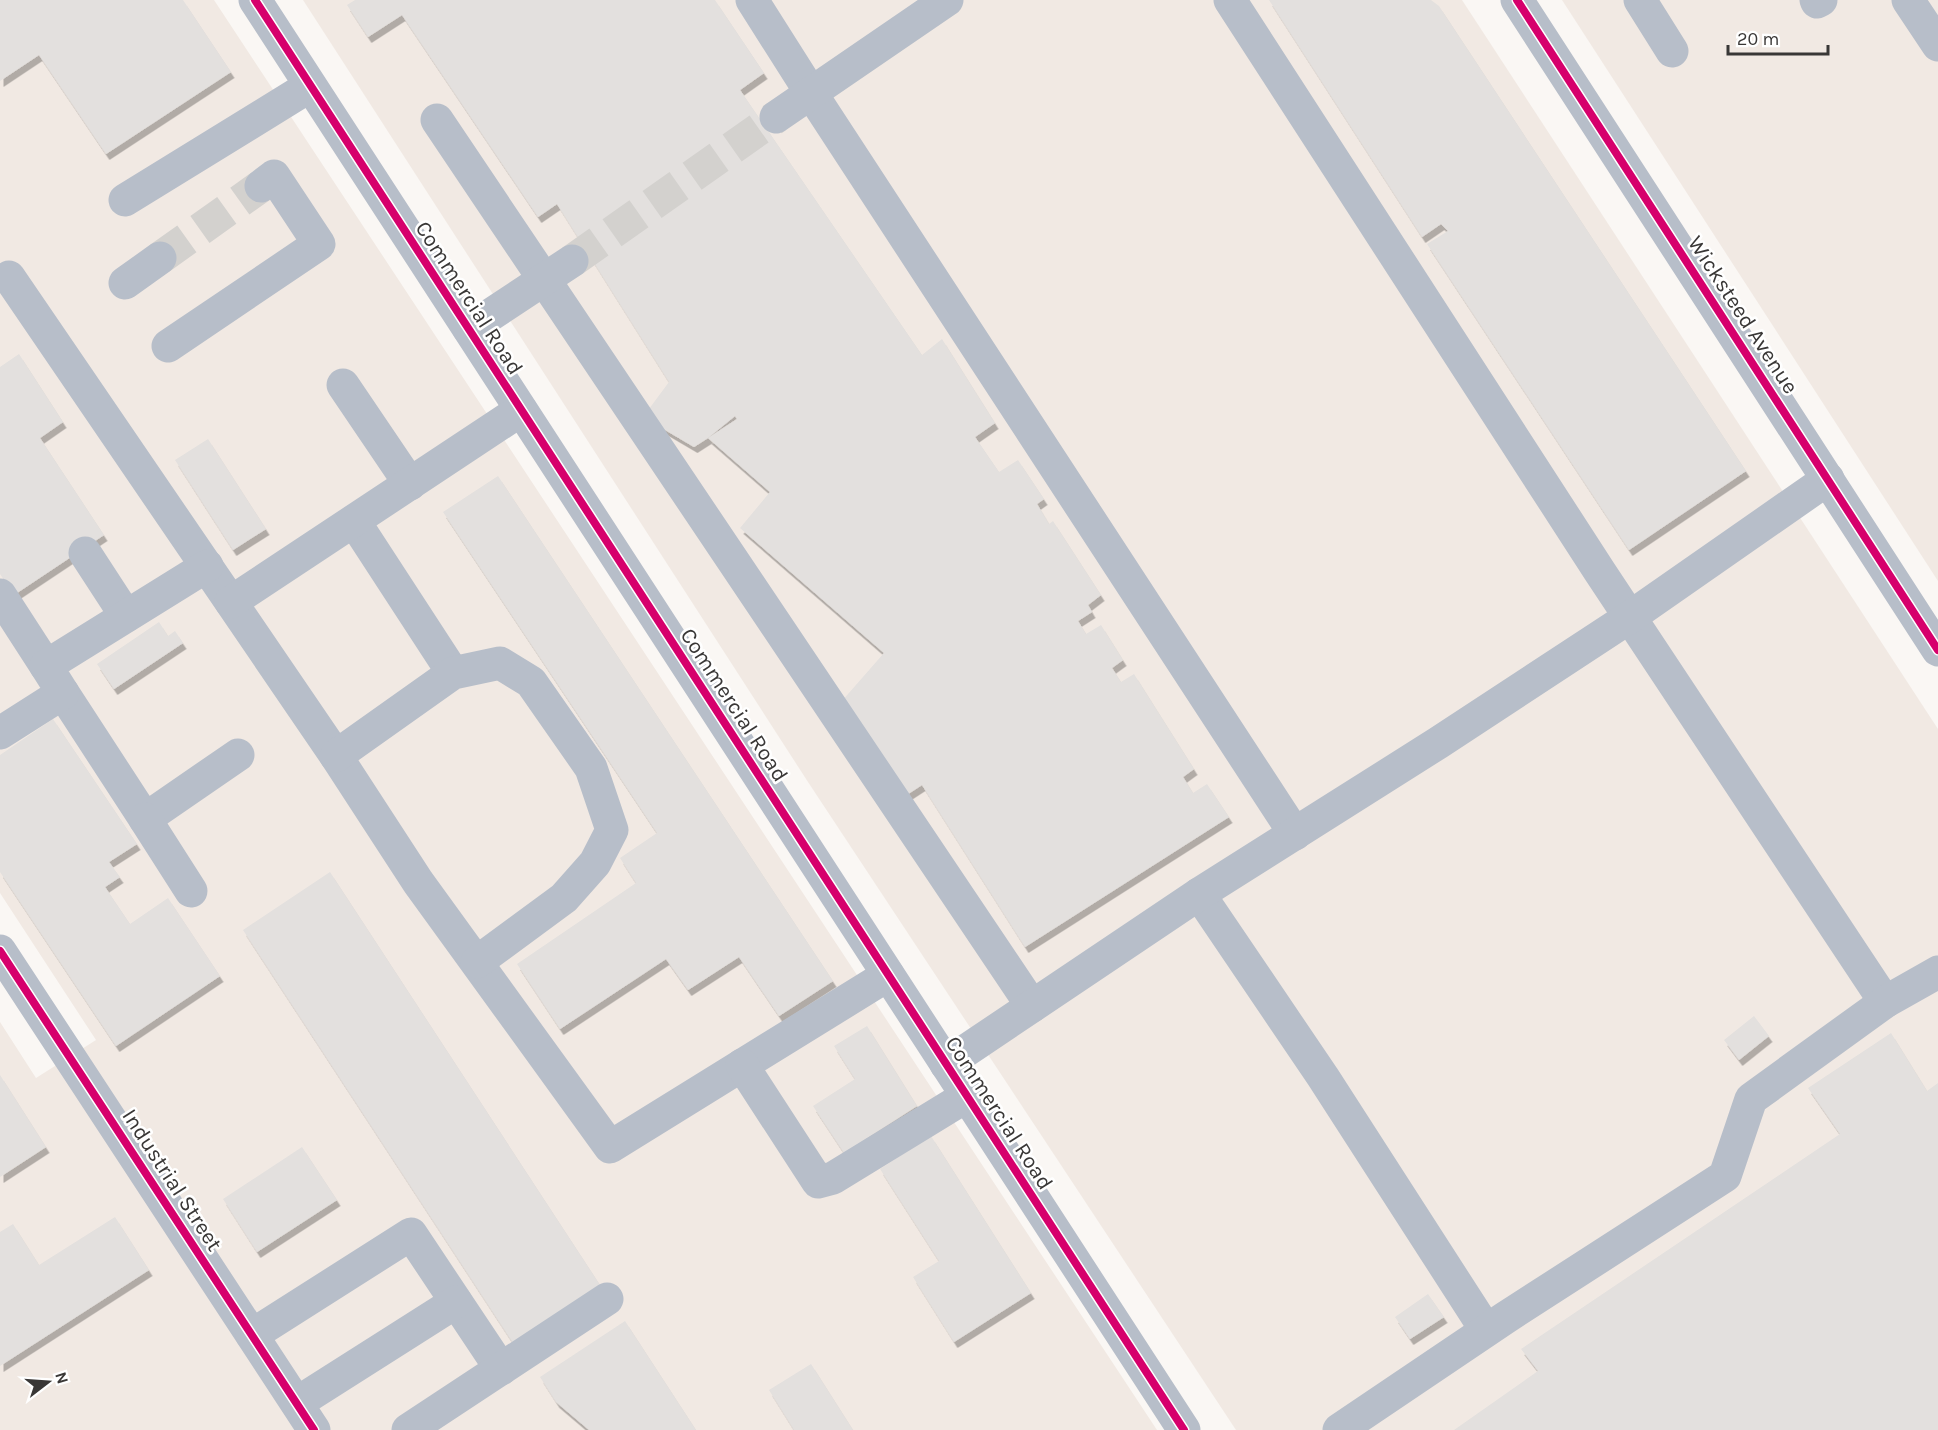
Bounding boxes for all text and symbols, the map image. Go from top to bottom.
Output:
scale bar [1728,18,1828,56]
text: 20 m [1737,28,1779,50]
street label: Commercial Road [410,216,528,380]
street label: Wicksteed Avenue [1682,231,1804,399]
street label: Commercial Road [675,623,793,787]
street label: Commercial Road [940,1031,1058,1195]
street label: Industrial Street [116,1104,228,1256]
north arrow [18,1352,78,1412]
text: N [51,1369,73,1386]

